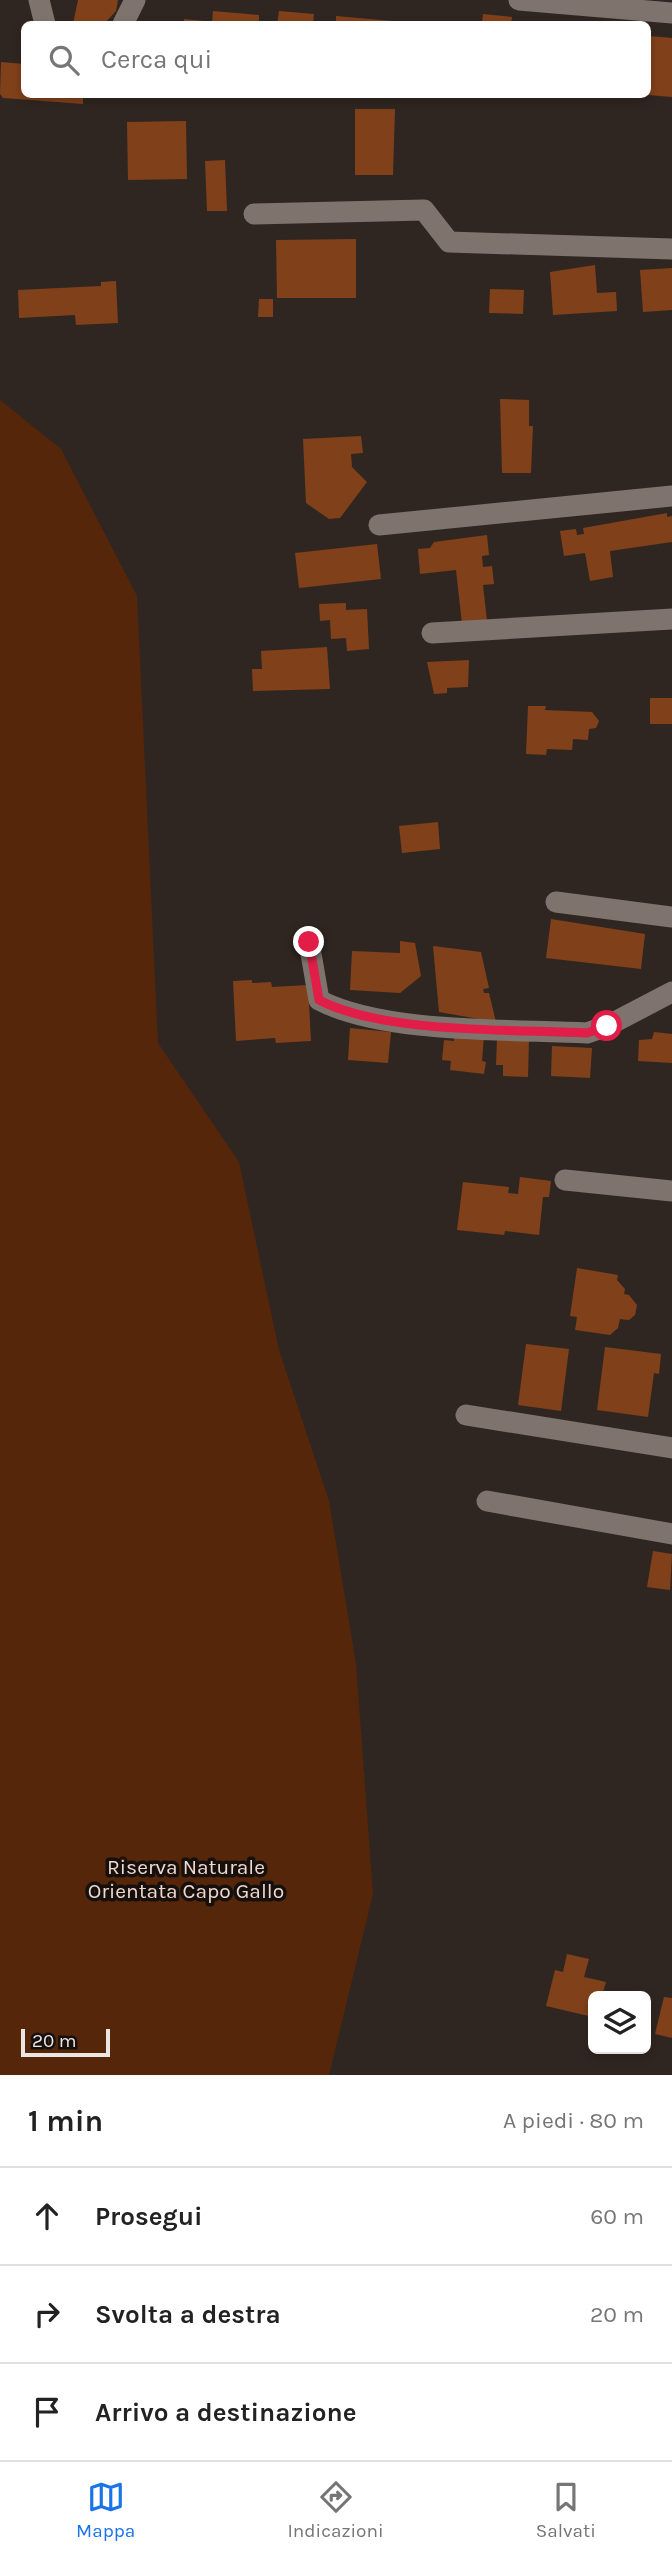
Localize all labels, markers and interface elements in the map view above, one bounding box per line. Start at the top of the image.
search box [21,21,651,98]
icon: search [45,41,83,79]
text: Cerca qui [101,44,212,75]
route end [293,926,324,957]
route start [591,1010,622,1041]
park label: Riserva Naturale Orientata Capo Gallo [88,1855,284,1903]
map controls [588,1991,651,2054]
button: layers [588,1991,651,2054]
scale bar [21,2026,110,2058]
text: 20 m [32,2030,77,2052]
text: 1 min [28,2103,103,2139]
text: A piedi · 80 m [503,2107,644,2134]
icon: ahead [28,2197,66,2235]
text: Prosegui [95,2201,202,2232]
text: 60 m [590,2203,644,2230]
icon: right [28,2295,66,2333]
text: Svolta a destra [95,2299,281,2330]
text: 20 m [590,2301,644,2328]
icon: arrive [28,2393,66,2431]
text: Arrivo a destinazione [95,2397,357,2428]
tab: Mappa [76,2478,135,2542]
tab: Indicazioni [287,2478,384,2542]
tab: Salvati [536,2478,596,2542]

